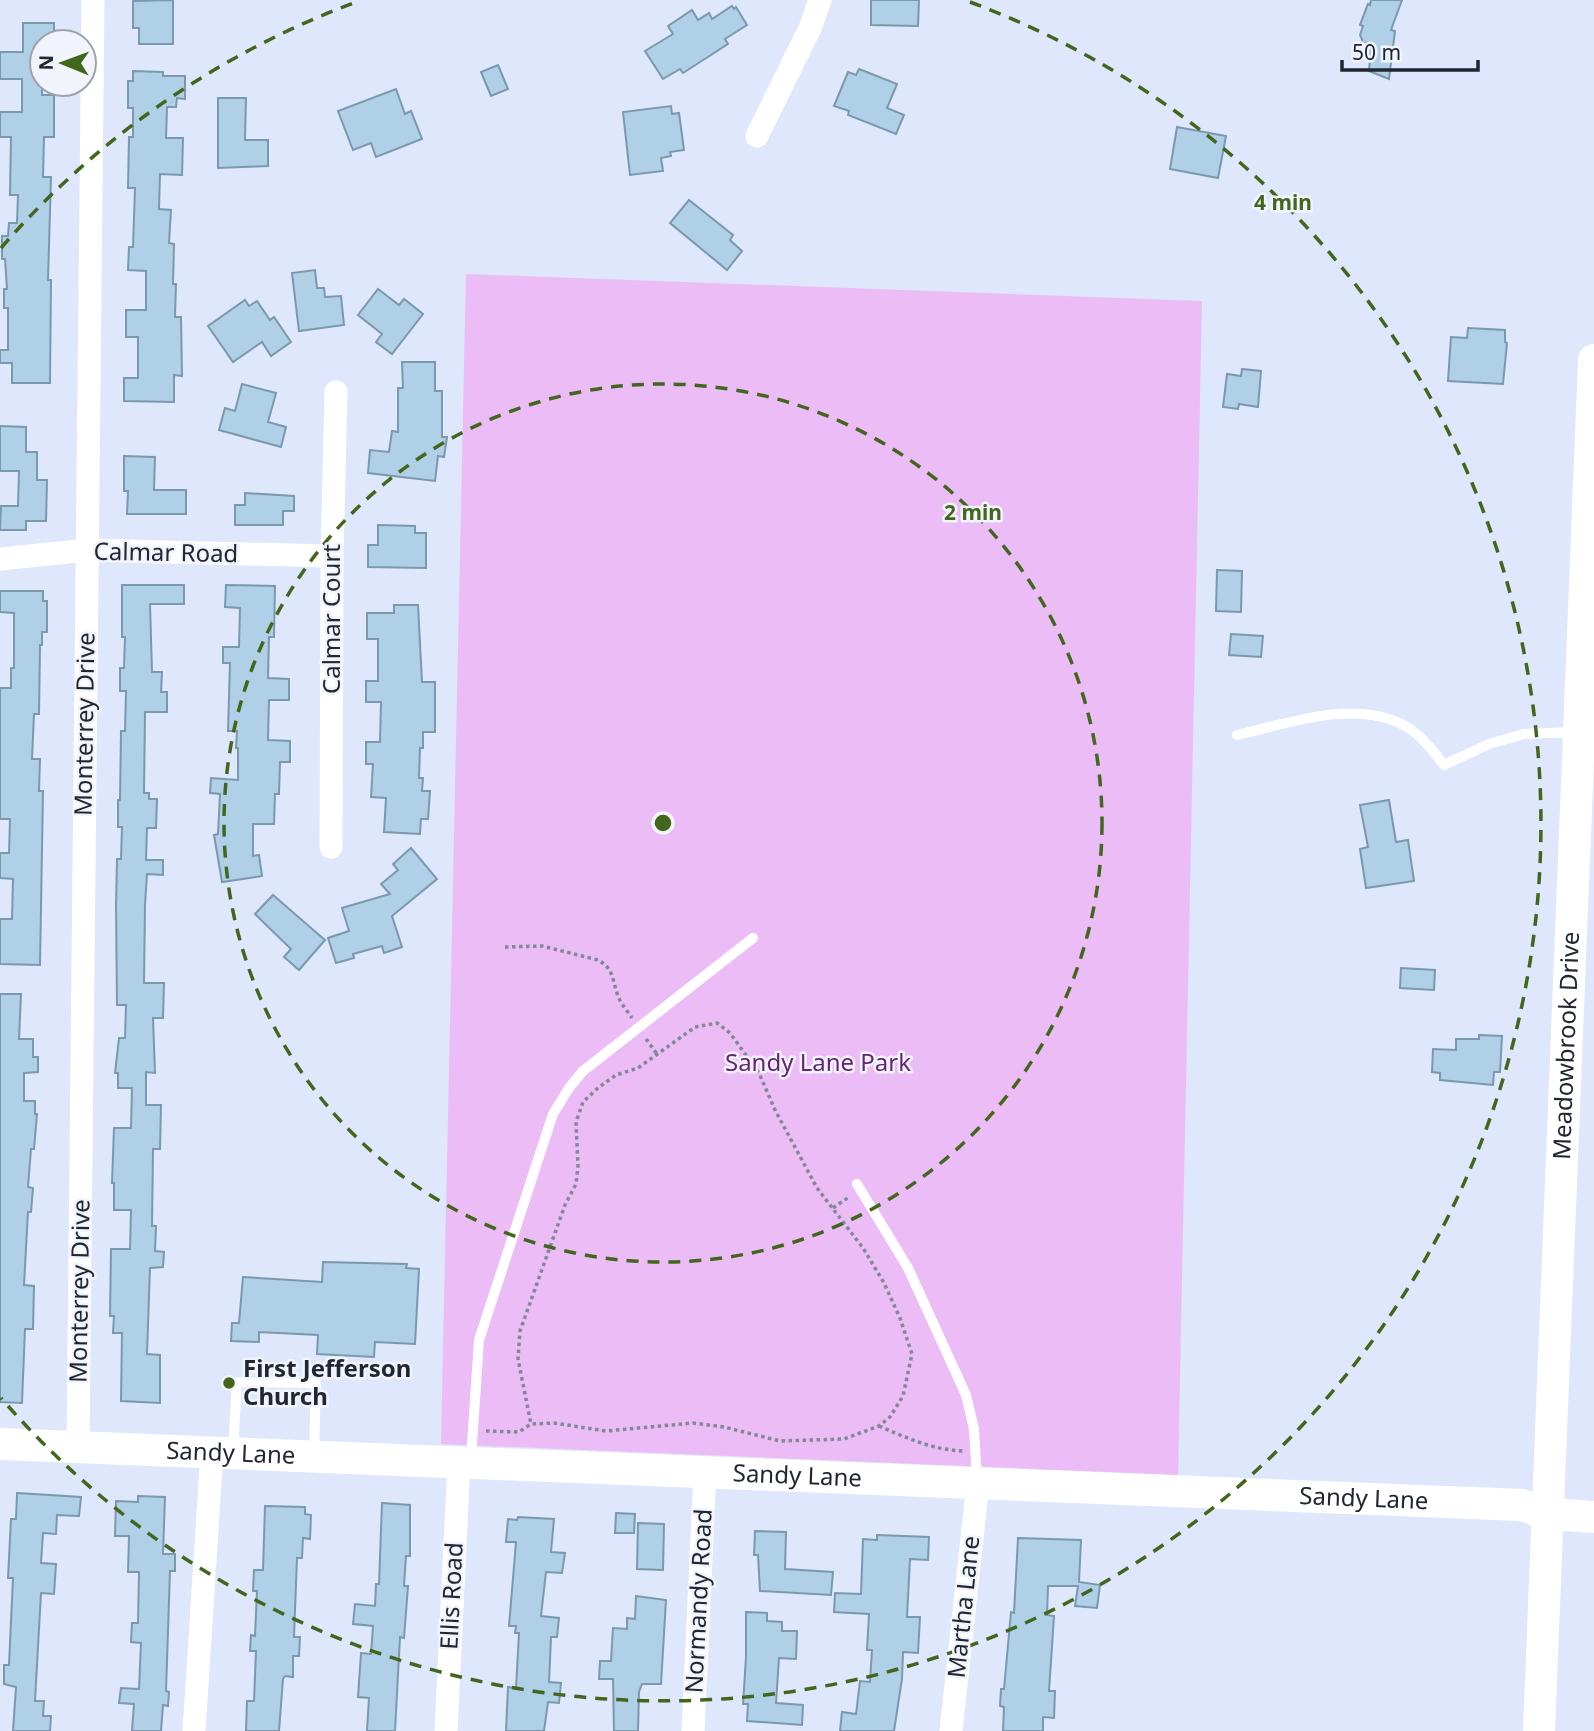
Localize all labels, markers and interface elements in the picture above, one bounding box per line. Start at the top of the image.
north arrow [28,28,98,98]
scale bar [1342,28,1478,72]
text: 50 m [1352,38,1401,66]
text: N [33,55,59,71]
text: 4 min [1254,188,1312,216]
text: 2 min [944,498,1002,526]
street label: Calmar Road [93,534,239,569]
street label: Calmar Court [314,544,347,694]
street label: Monterrey Drive [65,632,102,816]
centre of rings [651,811,675,835]
street label: Meadowbrook Drive [1544,931,1586,1160]
park label: Sandy Lane Park [725,1045,911,1078]
street label: Monterrey Drive [60,1199,97,1383]
place label: First Jefferson Church [243,1351,411,1412]
marker: First Jefferson Church [221,1375,237,1391]
street label: Sandy Lane [166,1433,296,1471]
street label: Sandy Lane [732,1455,863,1494]
street label: Sandy Lane [1299,1478,1429,1516]
street label: Normandy Road [676,1508,719,1694]
street label: Martha Lane [939,1534,986,1680]
street label: Ellis Road [431,1541,470,1650]

